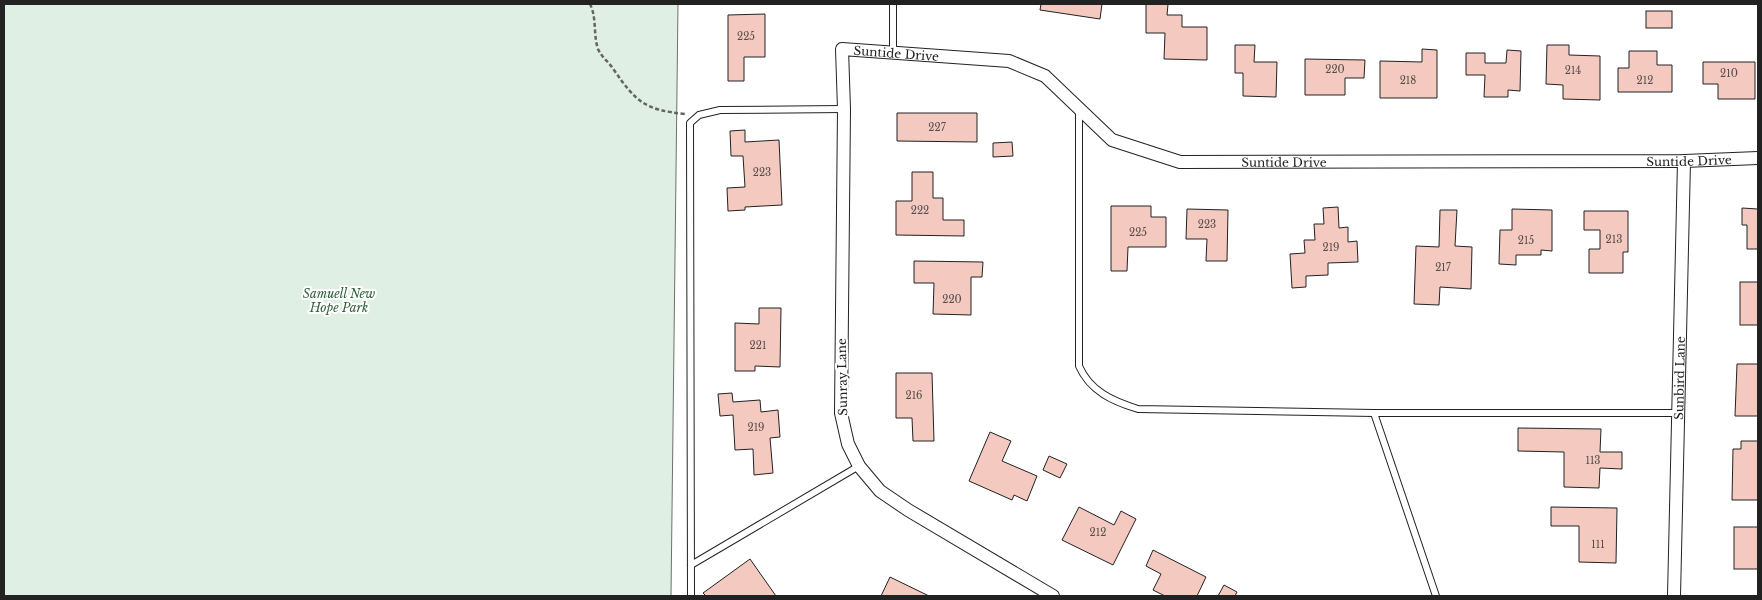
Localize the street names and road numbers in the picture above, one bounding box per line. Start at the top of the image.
street label: Suntide Drive [853,42,940,63]
street label: Suntide Drive [1646,152,1732,169]
street label: Suntide Drive [1241,154,1327,169]
street label: Sunbird Lane [1671,336,1687,420]
street label: Sunray Lane [834,338,850,416]

